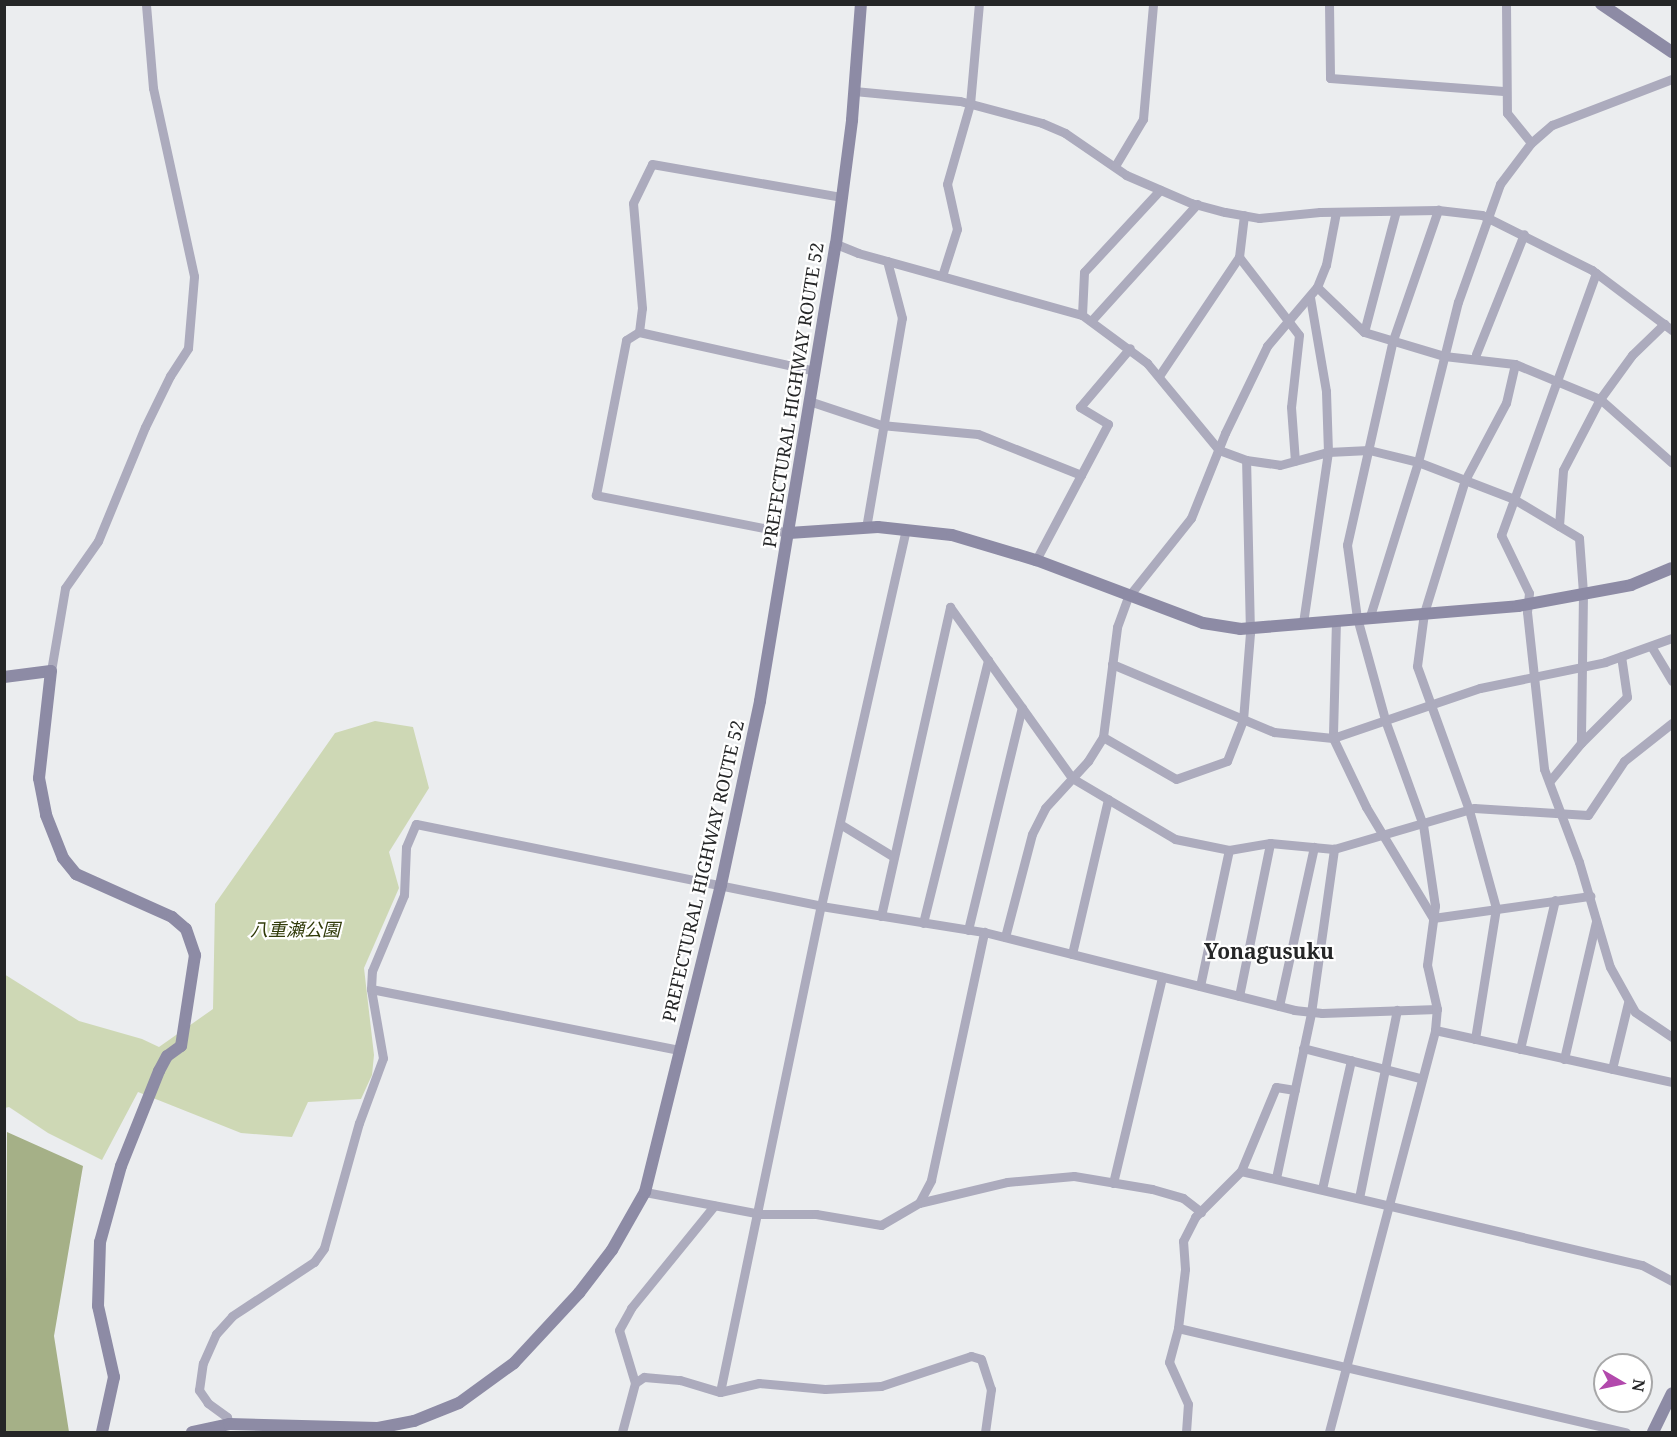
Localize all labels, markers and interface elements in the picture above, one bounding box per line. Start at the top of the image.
street label: PREFECTURAL HIGHWAY ROUTE 52 [758,241,828,549]
street label: PREFECTURAL HIGHWAY ROUTE 52 [658,718,748,1024]
park label: 八重瀬公園 [250,918,340,940]
district label: Yonagusuku [1204,938,1334,964]
north arrow [1593,1353,1653,1413]
text: N [1627,1378,1651,1393]

